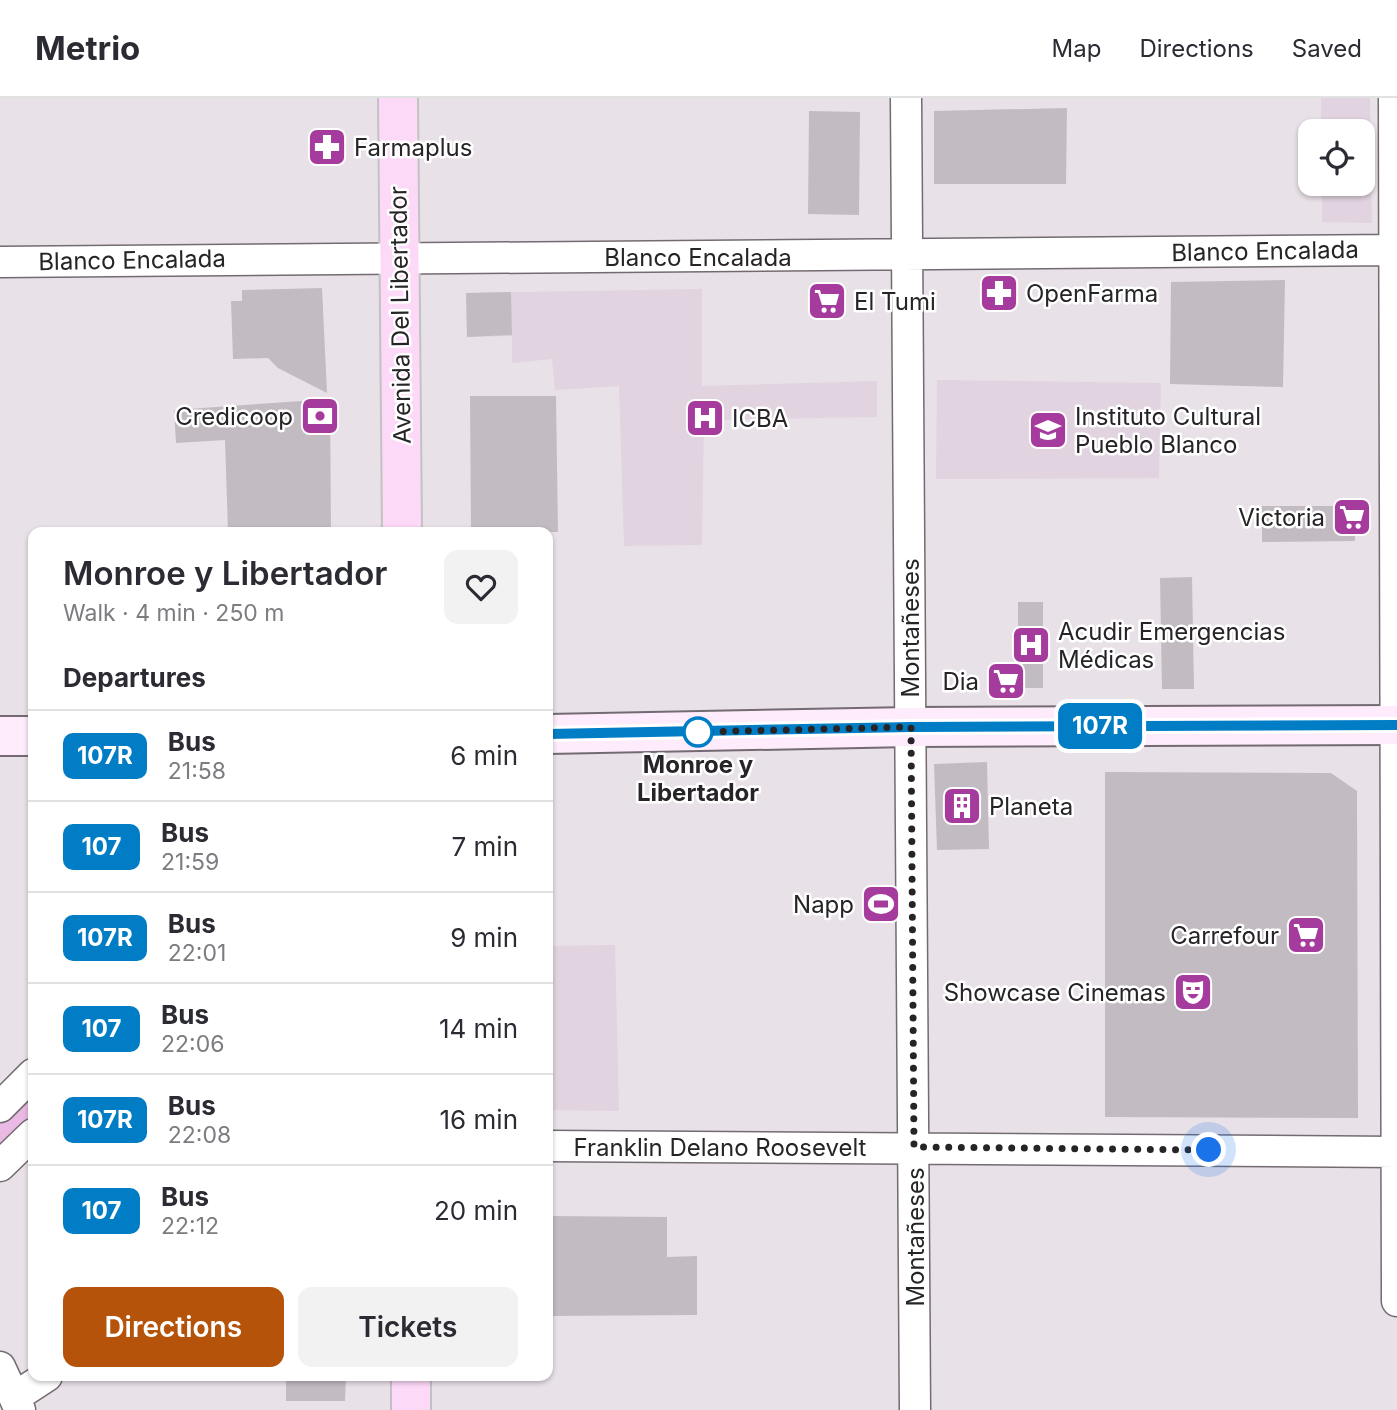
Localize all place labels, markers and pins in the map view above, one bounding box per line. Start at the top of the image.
pharmacy icon: Farmaplus [306,126,348,168]
place label: Farmaplus [354,133,472,162]
pharmacy icon: OpenFarma [978,272,1020,314]
place label: OpenFarma [1026,279,1158,308]
supermarket icon: El Tumi [806,280,848,322]
place label: El Tumi [854,287,936,316]
bank icon: Credicoop [299,395,341,437]
hospital icon: ICBA [684,397,726,439]
place label: Credicoop [175,402,293,431]
place label: Instituto Cultural Pueblo Blanco [1075,402,1261,459]
place label: ICBA [732,404,788,433]
school or university icon: Instituto Cultural Pueblo Blanco [1027,409,1069,451]
supermarket icon: Victoria [1331,496,1373,538]
place label: Victoria [1238,503,1325,532]
place label: Acudir Emergencias Médicas [1058,617,1285,674]
hospital icon: Acudir Emergencias Médicas [1010,624,1052,666]
supermarket icon: Dia [985,660,1027,702]
place label: Dia [942,667,979,696]
marker: Monroe y Libertador [683,717,713,747]
place label: Monroe y Libertador [637,750,759,807]
building icon: Planeta [941,785,983,827]
place label: Planeta [989,792,1073,821]
sports icon: Napp [860,883,902,925]
place label: Napp [793,890,854,919]
supermarket icon: Carrefour [1285,914,1327,956]
place label: Carrefour [1170,921,1279,950]
theatre icon: Showcase Cinemas [1172,971,1214,1013]
place label: Showcase Cinemas [944,978,1166,1007]

